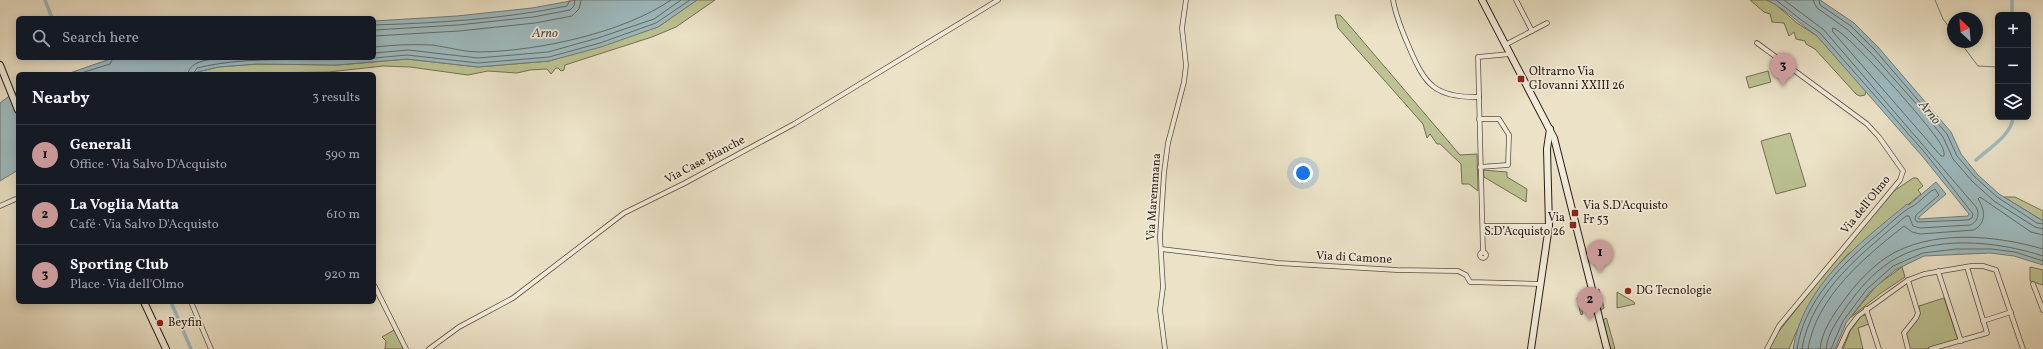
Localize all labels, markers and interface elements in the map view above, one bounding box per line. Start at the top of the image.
north arrow [1947,12,1983,48]
map controls [1995,12,2031,120]
button: + [1995,12,2031,48]
search box [16,16,376,60]
water label: Arno [531,25,558,43]
icon: search [30,27,52,49]
text: Search here [62,28,139,49]
button: − [1995,48,2031,84]
pin: 3 [1770,53,1796,86]
place label: Oltrarno Via GIovanni XXIII 26 [1529,64,1625,94]
marker: Oltrarno Via GIovanni XXIII 26 [1516,74,1526,84]
button: layers [1995,84,2031,120]
text: Nearby [32,87,90,110]
text: 3 results [312,89,360,107]
water label: Arno [1913,96,1944,129]
street label: Via Case Bianche [662,132,748,188]
text: Generali [70,135,131,156]
text: 1 [42,146,48,164]
text: 590 m [325,146,360,164]
street label: Via Maremmana [1143,153,1165,241]
text: Office · Via Salvo D'Acquisto [70,156,227,174]
your location [1293,163,1313,183]
street label: Via dell'Olmo [1837,172,1895,238]
text: La Voglia Matta [70,195,179,216]
place label: Via S.D'Acquisto Fr 53 [1583,198,1668,228]
text: 2 [42,206,48,224]
text: 610 m [326,206,360,224]
marker: Via S.D'Acquisto Fr 53 [1570,208,1580,218]
place label: Via S.D’Acquisto 26 [1484,210,1565,240]
text: Café · Via Salvo D'Acquisto [70,216,219,234]
marker: Via S.D’Acquisto 26 [1568,220,1578,230]
pin: 1 [1587,240,1613,273]
street label: Via di Camone [1316,248,1393,268]
text: Sporting Club [70,255,168,276]
text: 3 [42,266,48,284]
text: 920 m [324,266,360,284]
text: Place · Via dell'Olmo [70,276,184,294]
place label: DG Tecnologie [1636,283,1712,299]
marker: DG Tecnologie [1623,286,1633,296]
pin: 2 [1577,287,1603,320]
place label: Beyfin [168,315,202,331]
marker: Beyfin [155,318,165,328]

